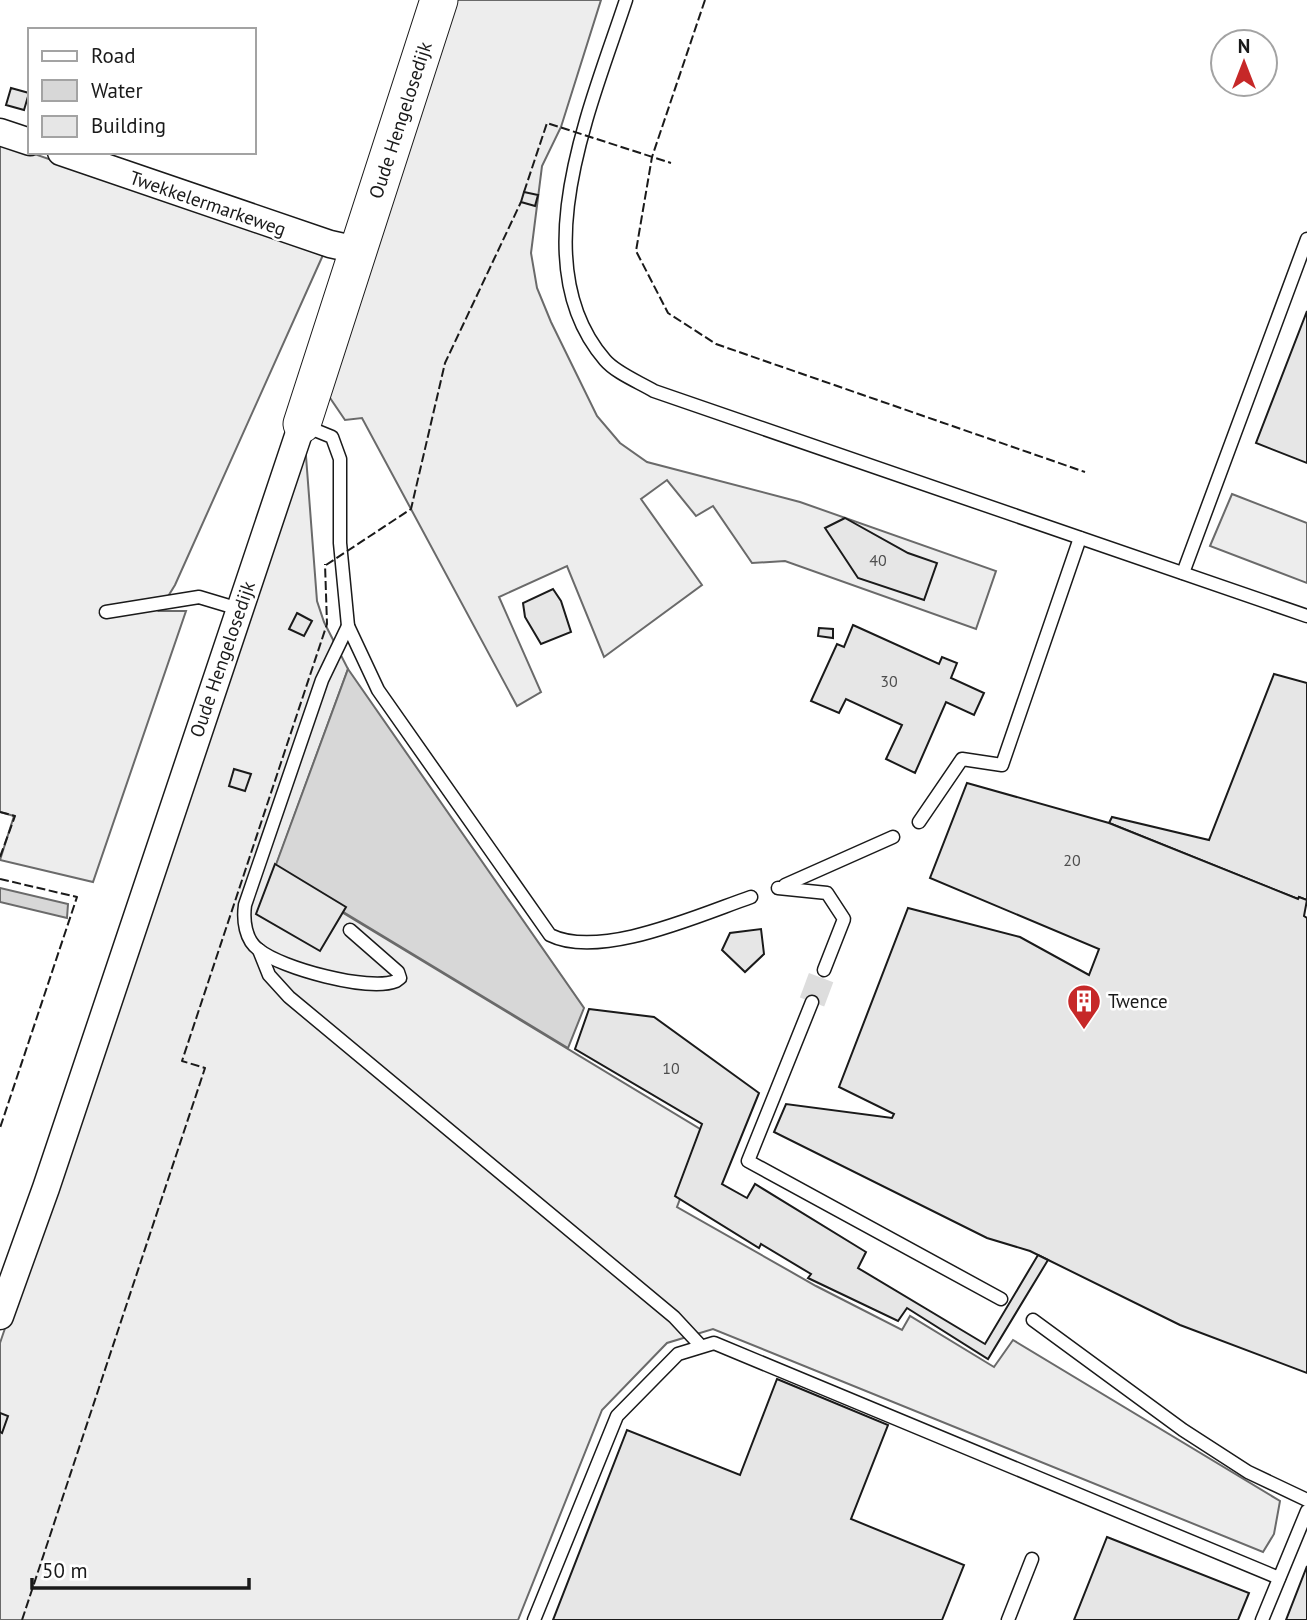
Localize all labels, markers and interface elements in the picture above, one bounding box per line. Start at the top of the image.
legend [28,28,256,154]
north arrow [1209,28,1279,98]
text: N [1238,34,1250,58]
street label: Oude Hengelosedijk [363,38,437,202]
text: Road [91,42,135,69]
text: Water [91,77,143,104]
text: Building [91,112,166,139]
street label: Twekkelermarkeweg [127,165,289,241]
house number: 40 [869,550,887,570]
street label: Oude Hengelosedijk [184,578,260,740]
house number: 30 [880,671,898,691]
house number: 20 [1063,850,1081,870]
building icon: Twence [1065,982,1103,1031]
place label: Twence [1108,989,1168,1013]
house number: 10 [662,1058,680,1078]
scale bar [32,1546,248,1590]
text: 50 m [42,1557,88,1584]

